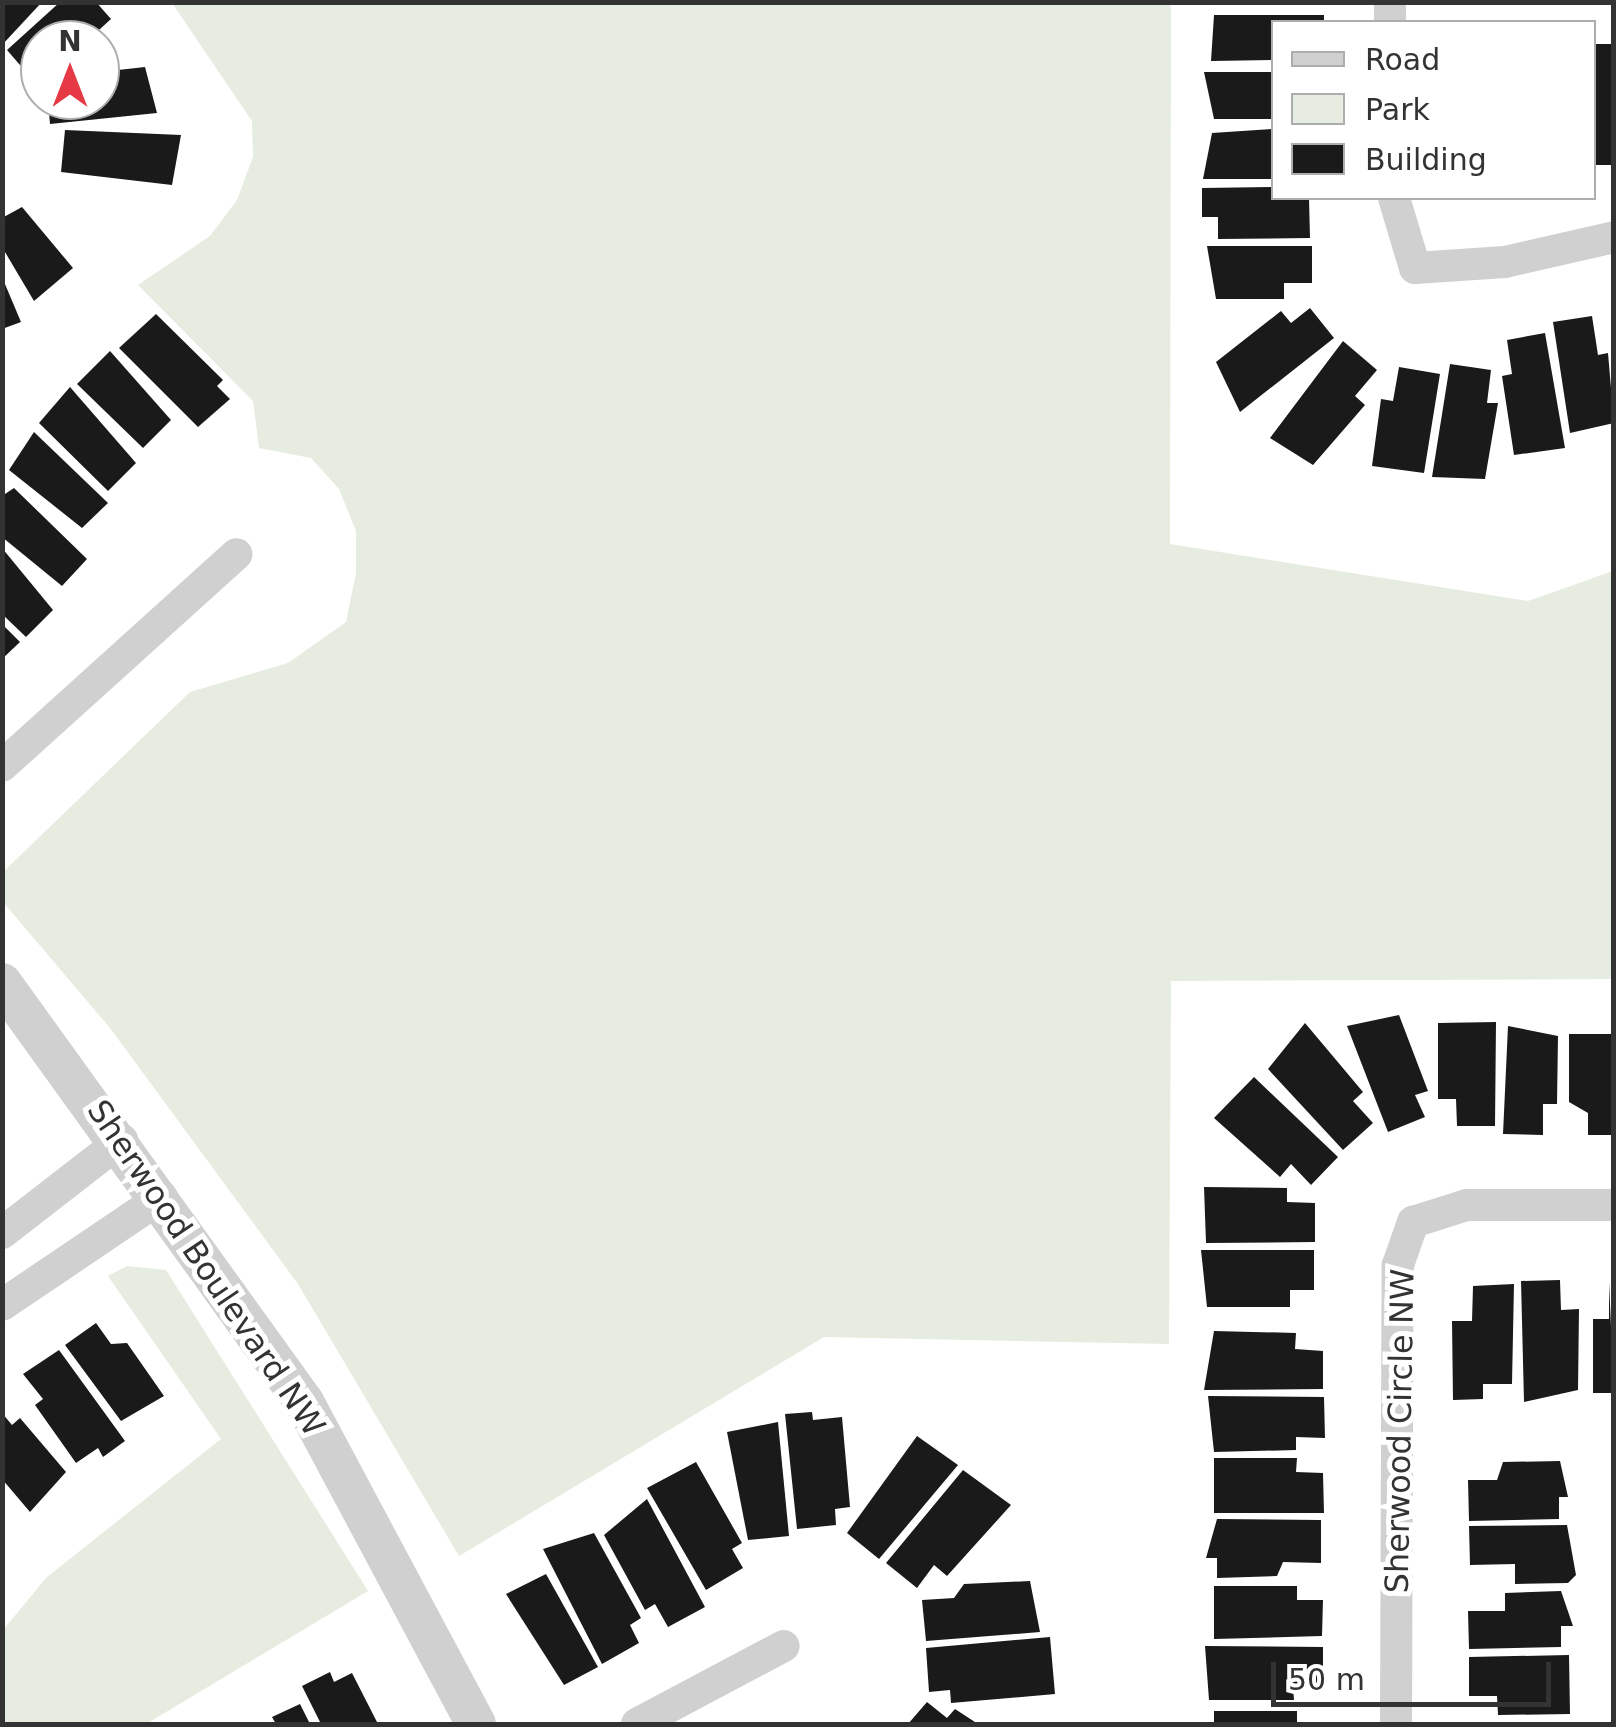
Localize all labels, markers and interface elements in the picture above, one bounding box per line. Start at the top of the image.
north arrow [20,20,120,120]
legend [1271,20,1596,200]
text: N [58,25,82,58]
text: Road [1365,42,1440,77]
text: Park [1365,92,1430,127]
text: Building [1365,142,1487,177]
street label: Sherwood Boulevard NW [79,1093,333,1443]
street label: Sherwood Circle NW [1378,1268,1422,1594]
scale bar [1276,1642,1556,1704]
text: 50 m [1288,1662,1365,1697]

